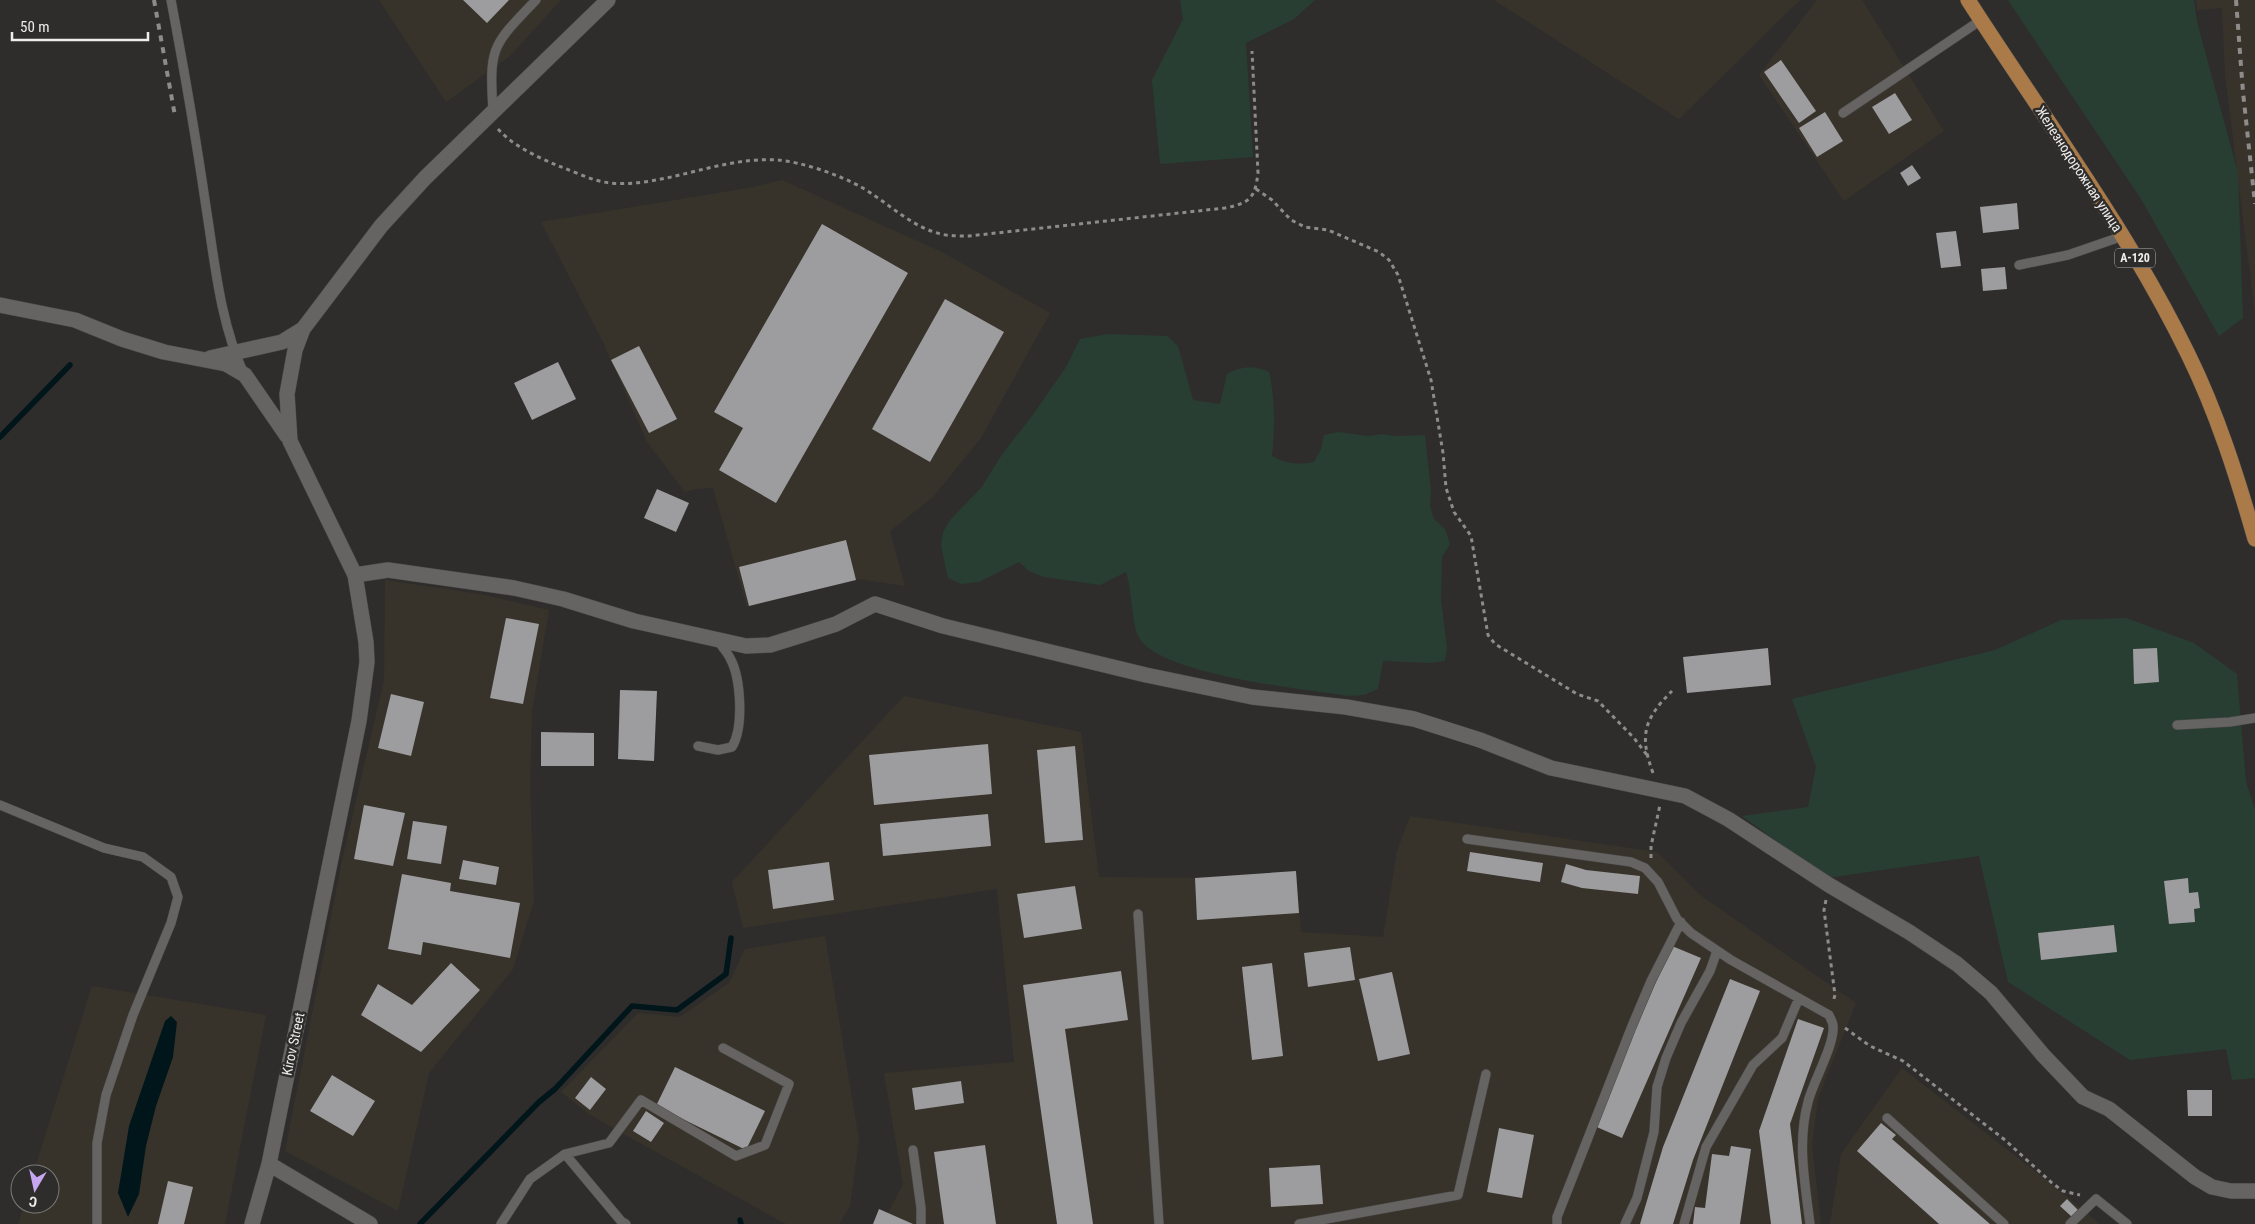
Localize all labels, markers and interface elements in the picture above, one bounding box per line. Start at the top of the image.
scale bar [12,10,149,42]
text: 50 m [20,18,50,36]
street label: Железнодорожная улица [2032,103,2126,235]
road number: А-120 [2115,248,2155,268]
street label: Kirov Street [279,1011,307,1077]
north arrow [10,1164,60,1214]
text: С [28,1193,38,1210]

